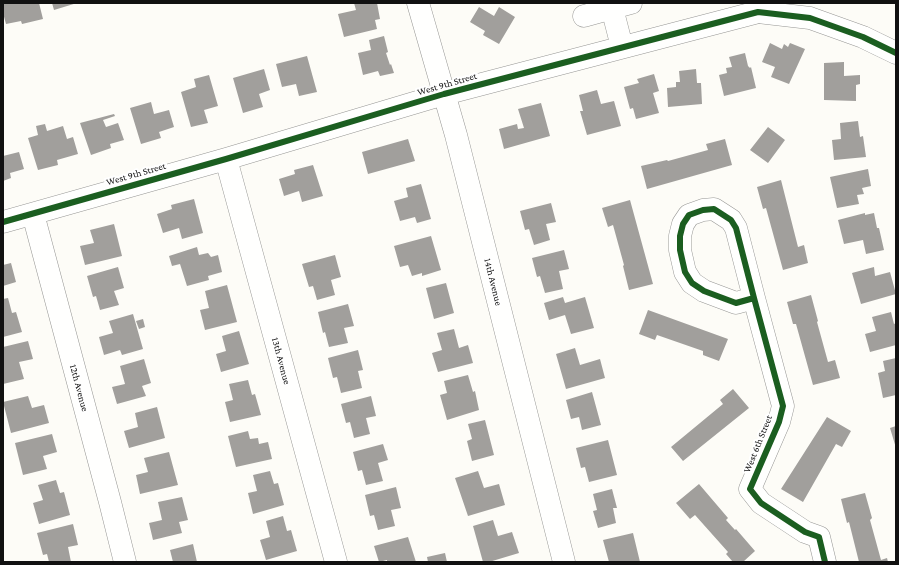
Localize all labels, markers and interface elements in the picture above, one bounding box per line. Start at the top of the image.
street label: West 9th Street [416,70,478,98]
street label: West 9th Street [105,160,167,188]
street label: 14th Avenue [481,257,505,307]
street label: 13th Avenue [269,336,293,386]
street label: 12th Avenue [67,363,91,413]
street label: West 6th Street [741,413,775,475]

